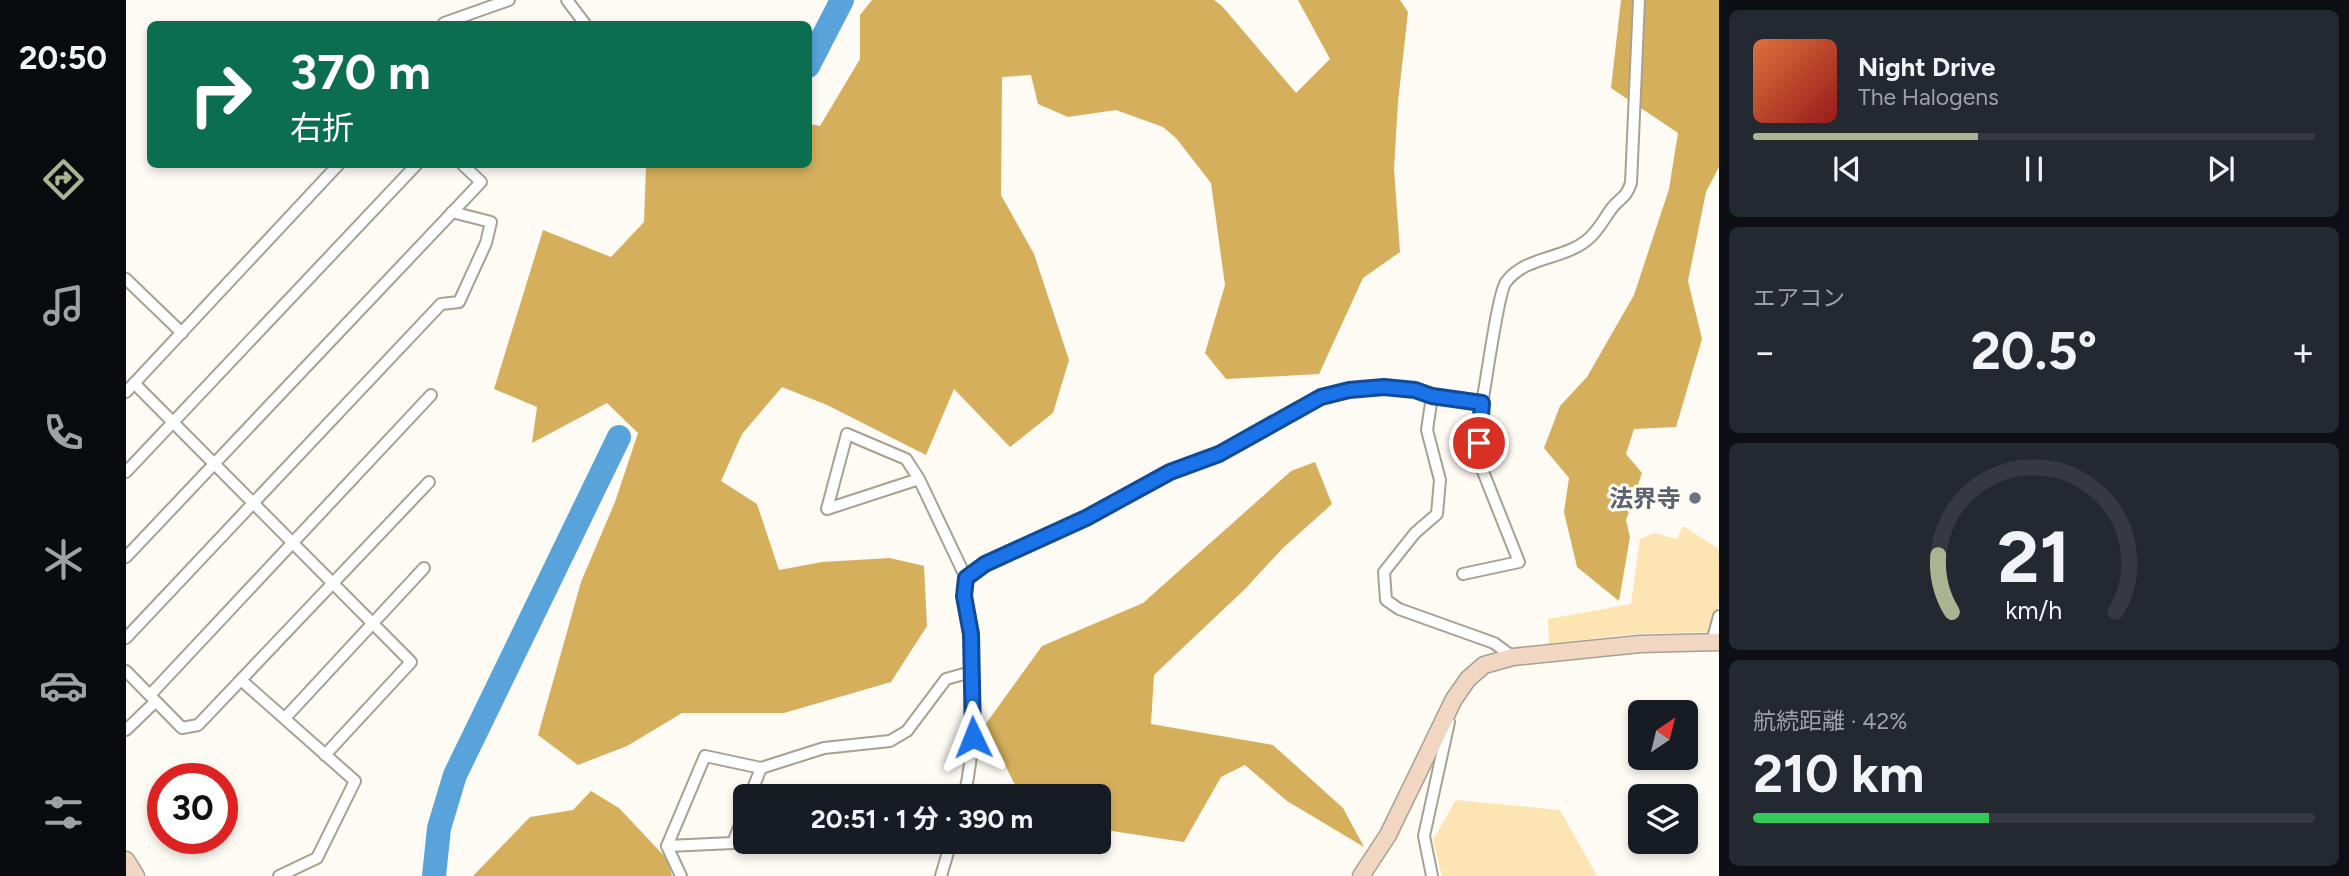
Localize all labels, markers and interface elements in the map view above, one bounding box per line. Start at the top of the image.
text: 20:50 [19,39,107,77]
text: 370 m [290,42,431,101]
icon: right [175,49,266,140]
text: Night Drive [1858,51,1995,83]
text: The Halogens [1858,83,1999,111]
text: 右折 [290,109,354,147]
icon: previous [1828,150,1866,188]
icon: pause [2015,150,2053,188]
icon: next [2202,150,2240,188]
icon: directions [39,155,88,204]
icon: music [39,281,88,330]
text: エアコン [1753,284,1845,312]
text: 20.5° [1971,320,2097,382]
text: − [1753,329,1777,375]
text: + [2291,329,2315,375]
icon: phone [39,408,88,457]
pin [1449,413,1509,473]
icon: arrive [1460,424,1498,462]
place label: 法界寺 [1609,484,1681,513]
marker: 法界寺 [1687,490,1703,506]
text: 21 [1998,514,2070,601]
icon: climate [39,535,88,584]
text: km/h [2005,595,2063,625]
icon: car [39,661,88,710]
position arrow [936,700,1010,774]
north arrow [1628,700,1698,770]
map controls [1628,700,1698,854]
text: 航続距離 · 42% [1753,707,1907,735]
text: 210 km [1753,743,1924,805]
speed limit sign: 30 [147,763,238,854]
button: layers [1628,784,1698,854]
icon: filters [39,788,88,837]
text: 20:51 · 1 分 · 390 m [811,803,1033,835]

